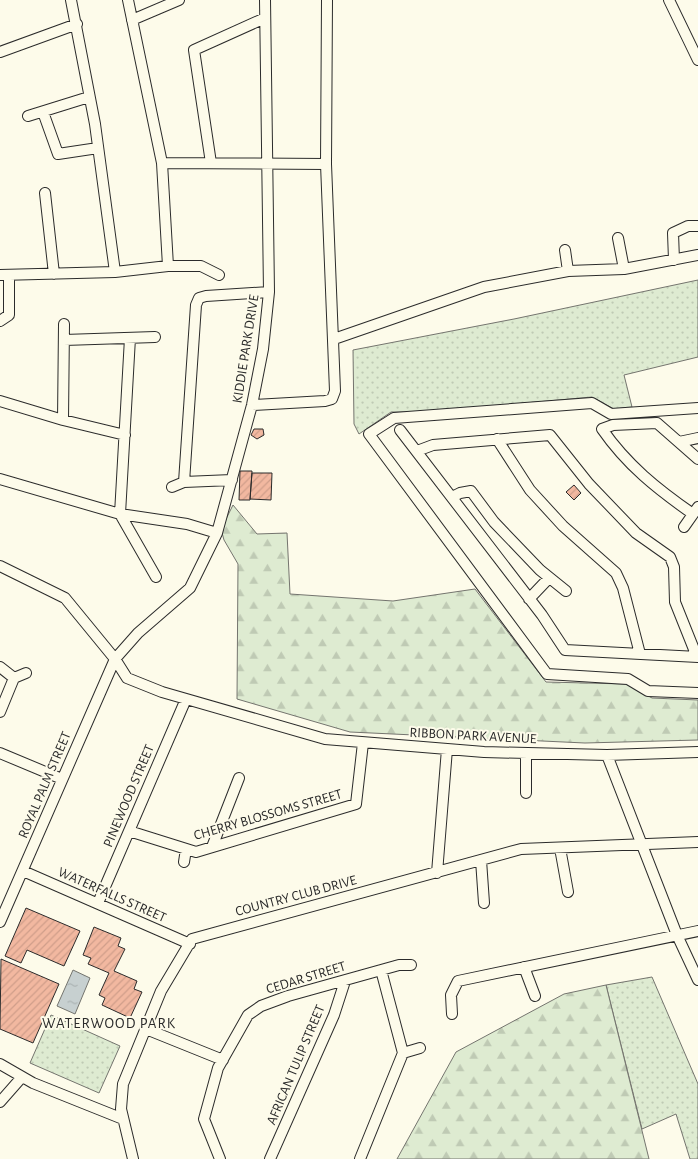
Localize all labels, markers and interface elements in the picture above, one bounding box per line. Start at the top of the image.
street label: KIDDIE PARK DRIVE [231,293,262,404]
street label: RIBBON PARK AVENUE [409,726,537,746]
street label: ROYAL PALM STREET [16,730,74,840]
street label: PINEWOOD STREET [101,742,157,849]
street label: CHERRY BLOSSOMS STREET [192,787,344,843]
street label: WATERFALLS STREET [56,865,168,925]
street label: COUNTRY CLUB DRIVE [234,873,358,919]
street label: CEDAR STREET [265,959,348,997]
street label: AFRICAN TULIP STREET [264,1003,328,1127]
district label: WATERWOOD PARK [42,1016,176,1031]

